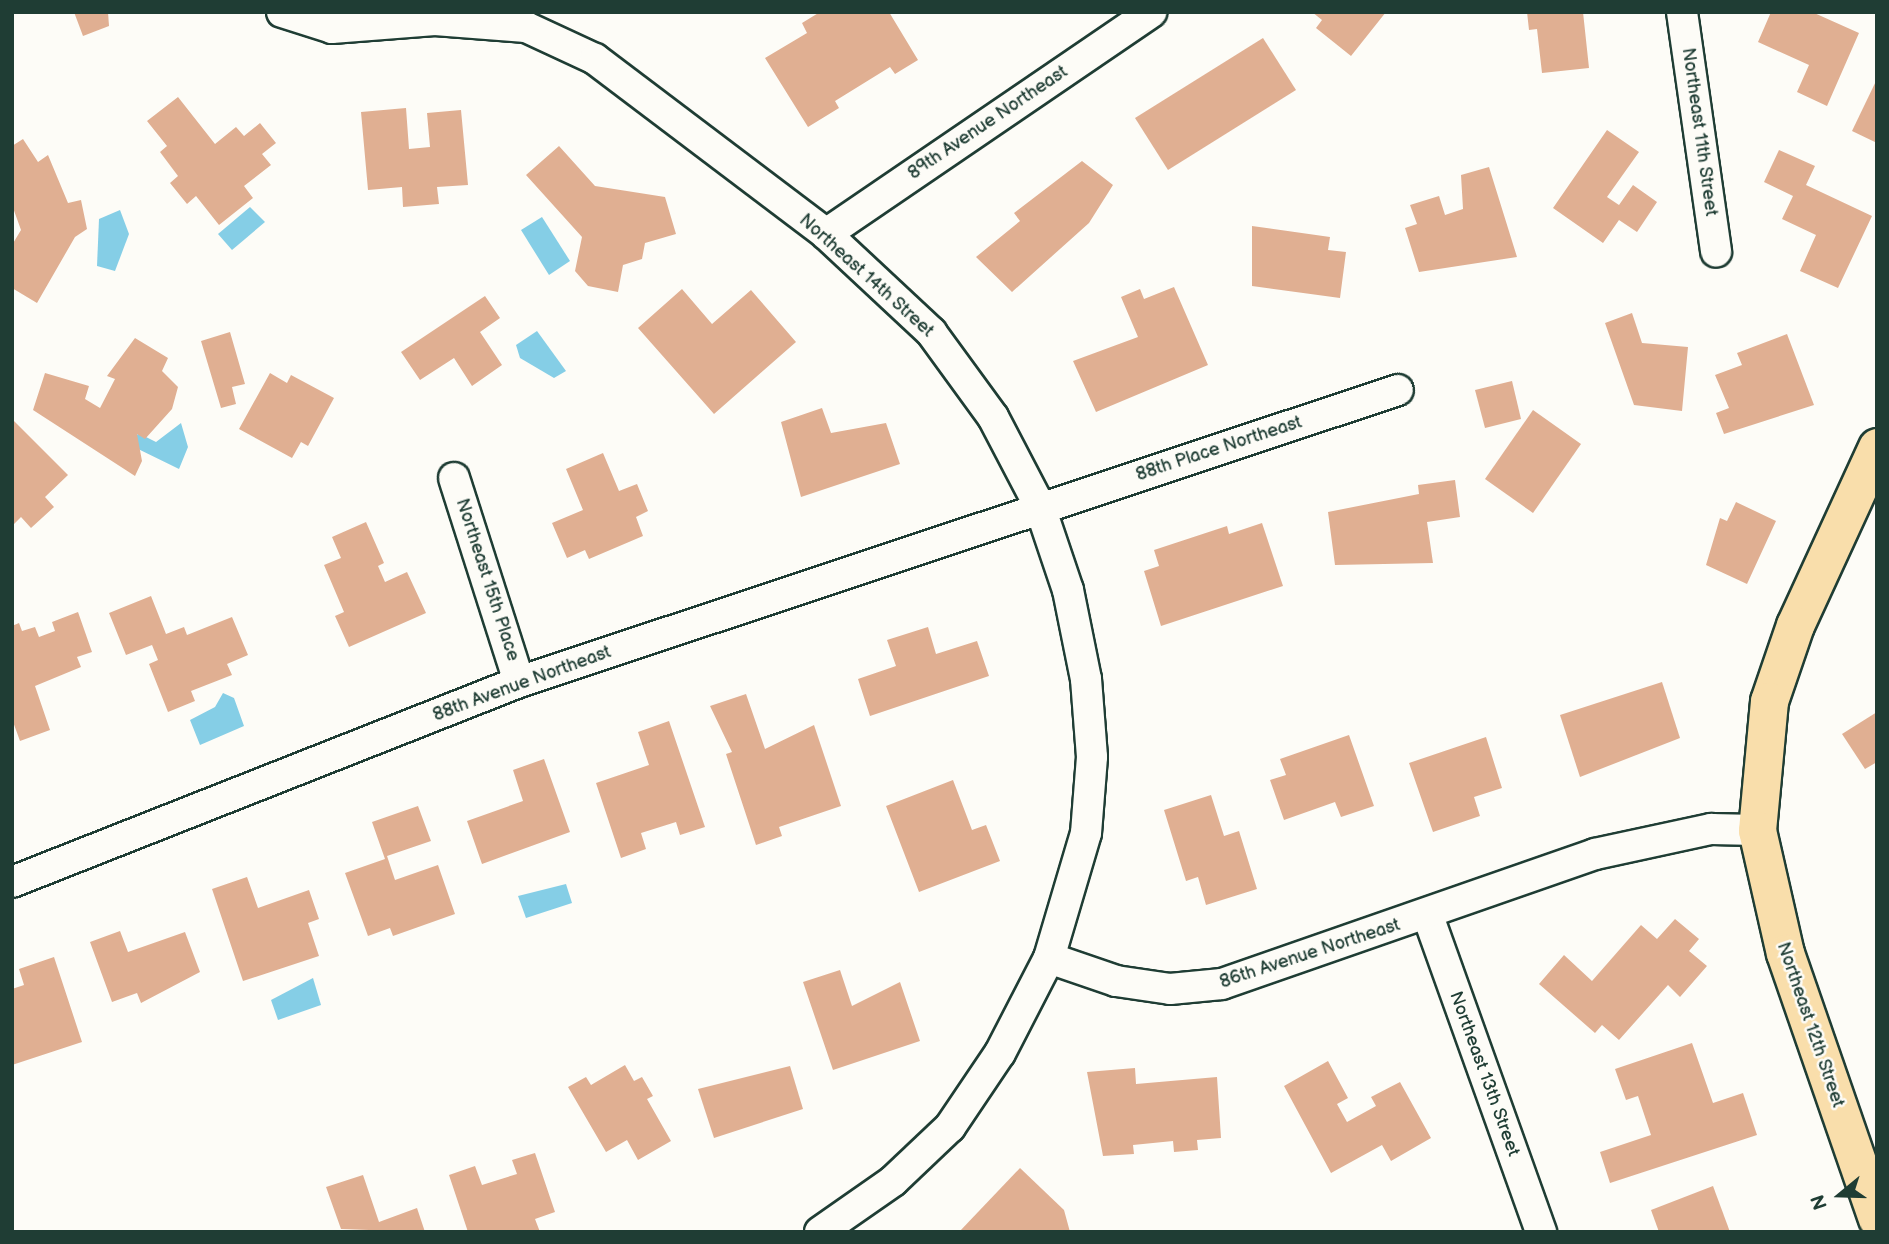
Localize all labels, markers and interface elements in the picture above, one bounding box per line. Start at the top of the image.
street label: Northeast 11th Street [1676,46,1722,218]
street label: 89th Avenue Northeast [904,62,1072,184]
street label: Northeast 14th Street [794,210,938,342]
street label: 88th Place Northeast [1133,412,1305,486]
street label: Northeast 15th Place [451,496,523,664]
street label: 88th Avenue Northeast [430,642,614,726]
street label: 86th Avenue Northeast [1217,915,1403,993]
street label: Northeast 12th Street [1772,939,1848,1111]
street label: Northeast 13th Street [1444,989,1524,1159]
north arrow [1805,1160,1875,1230]
text: N [1806,1192,1833,1212]

